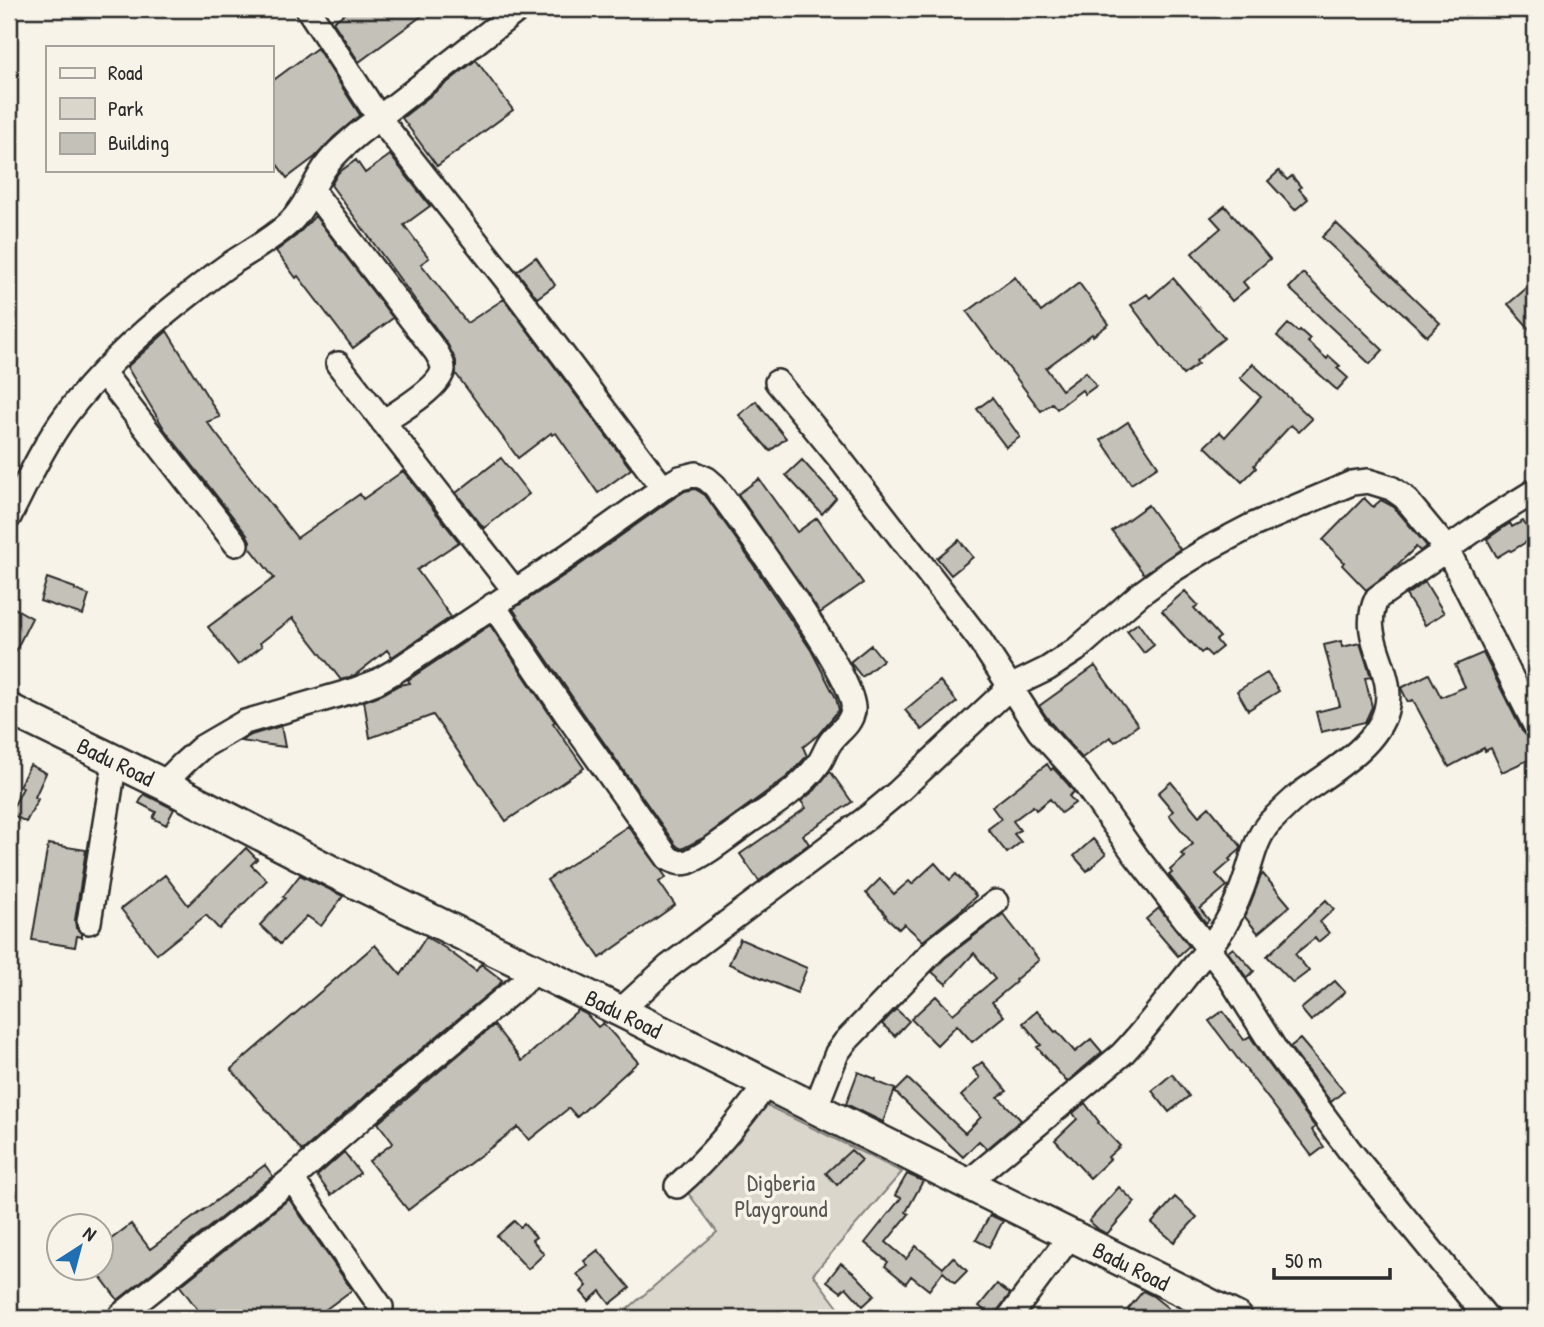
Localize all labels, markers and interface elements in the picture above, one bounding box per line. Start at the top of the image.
legend [46,46,273,172]
text: Road [108,58,142,87]
text: Park [108,94,143,123]
text: Building [108,128,169,157]
street label: Badu Road [72,729,160,793]
street label: Badu Road [580,981,668,1045]
park label: Digberia Playground [735,1167,827,1224]
north arrow [46,1212,116,1282]
text: N [78,1220,102,1247]
street label: Badu Road [1088,1233,1175,1298]
scale bar [1274,1236,1390,1280]
text: 50 m [1285,1246,1322,1275]

